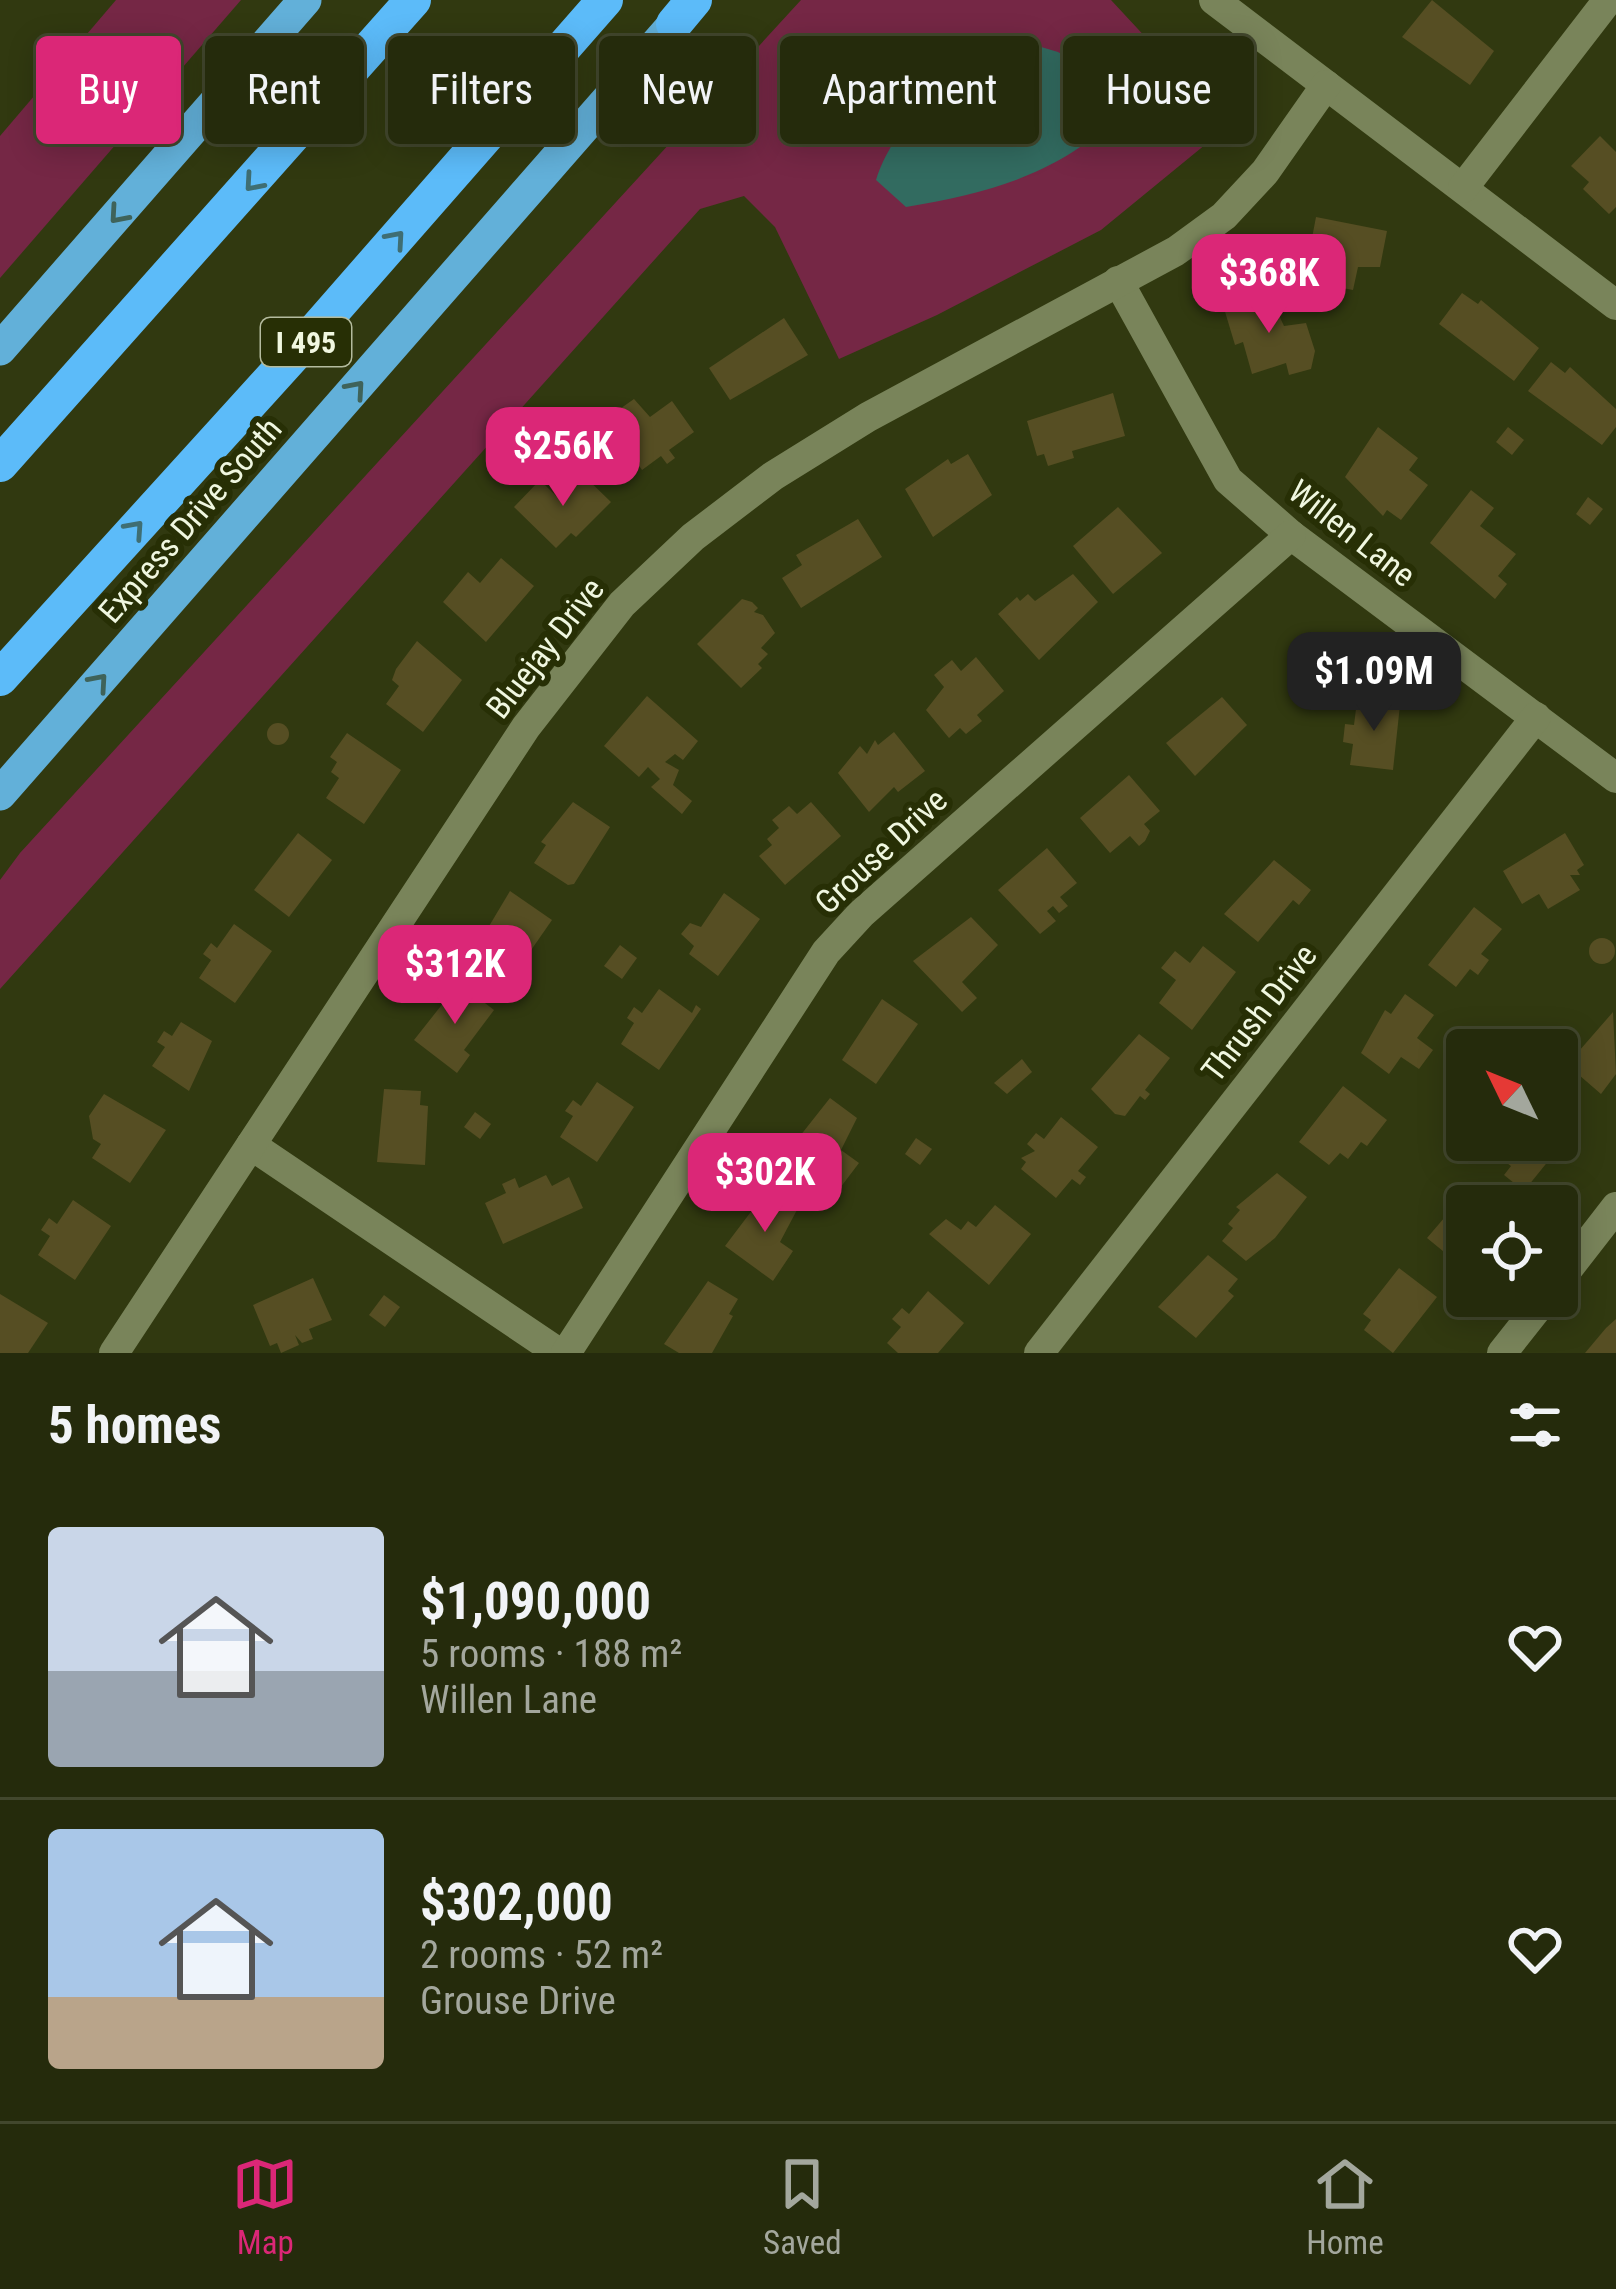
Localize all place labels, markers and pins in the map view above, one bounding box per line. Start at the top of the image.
pin: $368K [1185,234,1353,336]
pin: $256K [479,407,647,509]
pin: $1.09M [1276,632,1472,734]
pin: $312K [371,925,539,1027]
pin: $302K [681,1133,849,1235]

